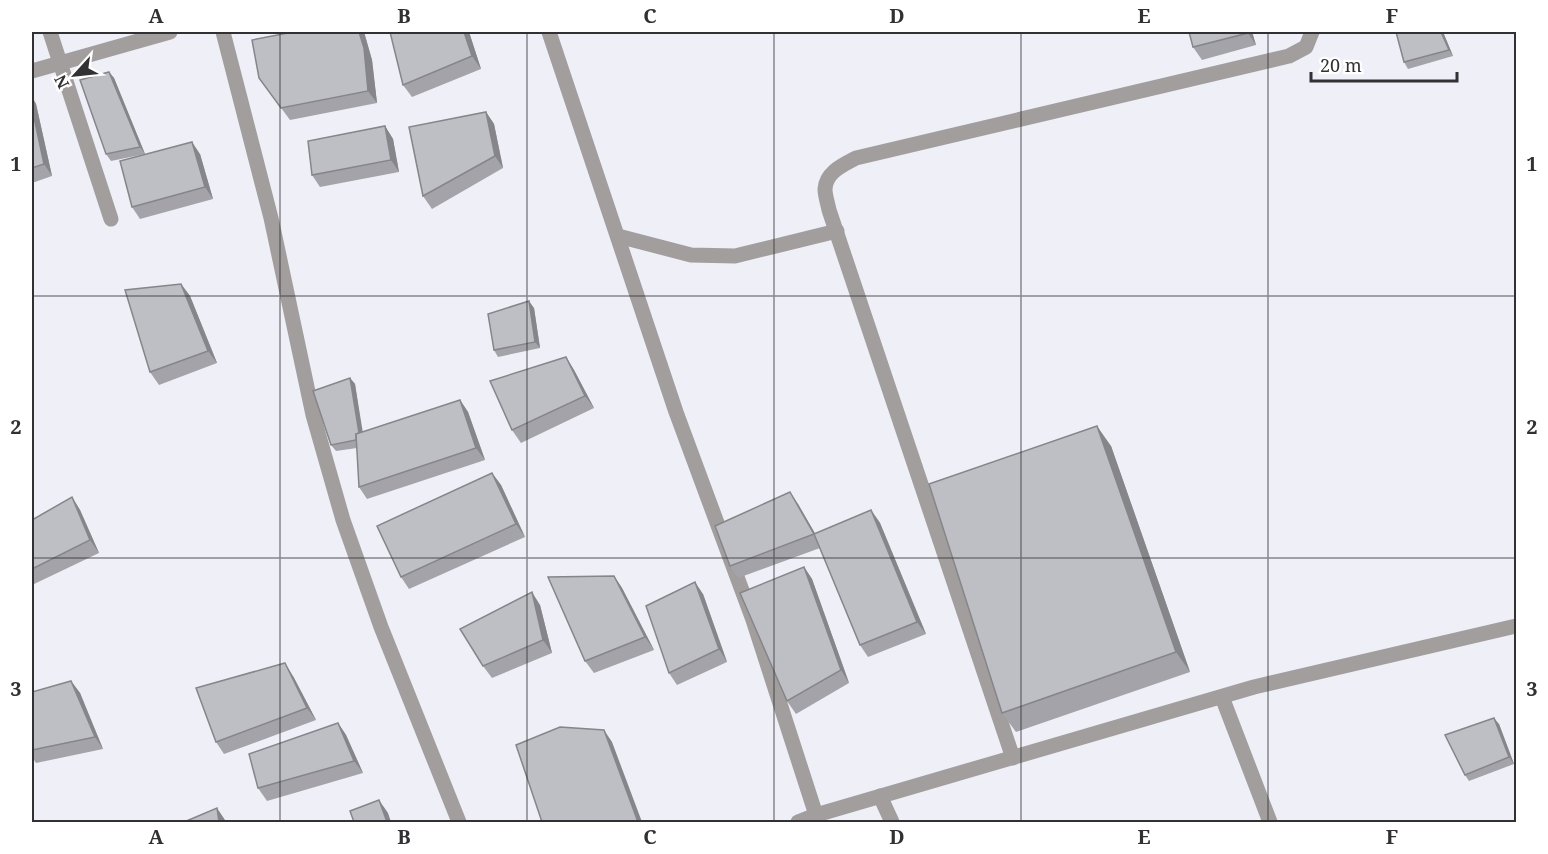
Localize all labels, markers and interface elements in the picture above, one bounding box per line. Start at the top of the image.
text: A [148,2,164,29]
text: B [397,2,411,29]
text: C [643,2,657,29]
text: D [889,2,905,29]
text: E [1137,2,1151,29]
text: F [1386,2,1398,29]
north arrow [45,45,105,105]
scale bar [1311,45,1456,83]
text: 20 m [1320,53,1362,77]
text: N [49,71,74,92]
text: 1 [10,150,22,177]
text: 1 [1526,150,1538,177]
text: 2 [10,413,22,440]
text: 2 [1526,413,1538,440]
text: 3 [10,675,22,702]
text: 3 [1526,675,1538,702]
text: A [148,823,164,850]
text: B [397,823,411,850]
text: C [643,823,657,850]
text: D [889,823,905,850]
text: E [1137,823,1151,850]
text: F [1386,823,1398,850]

